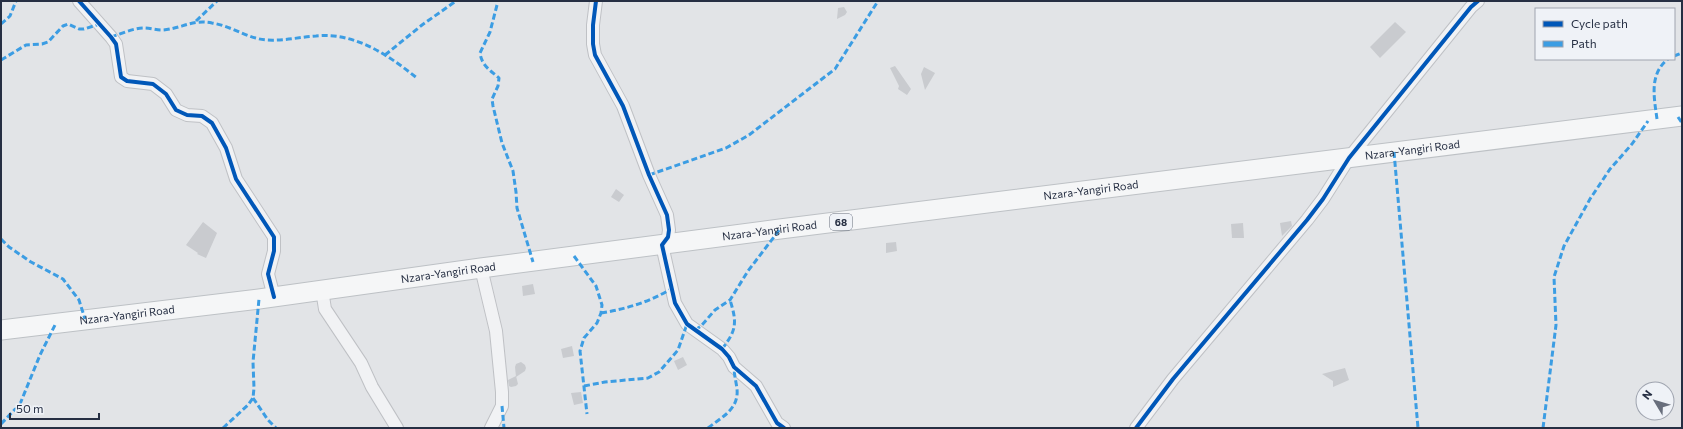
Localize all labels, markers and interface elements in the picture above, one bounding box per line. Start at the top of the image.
legend [1535,8,1675,60]
text: Cycle path [1571,16,1628,30]
text: Path [1571,36,1597,50]
street label: Nzara-Yangiri Road [1364,137,1461,162]
street label: Nzara-Yangiri Road [1043,177,1139,202]
road number: 68 [830,214,852,230]
street label: Nzara-Yangiri Road [721,217,818,242]
street label: Nzara-Yangiri Road [400,259,496,285]
street label: Nzara-Yangiri Road [79,302,175,327]
north arrow [1635,381,1675,421]
text: N [1639,387,1654,402]
scale bar [10,395,99,421]
text: 50 m [16,401,44,415]

